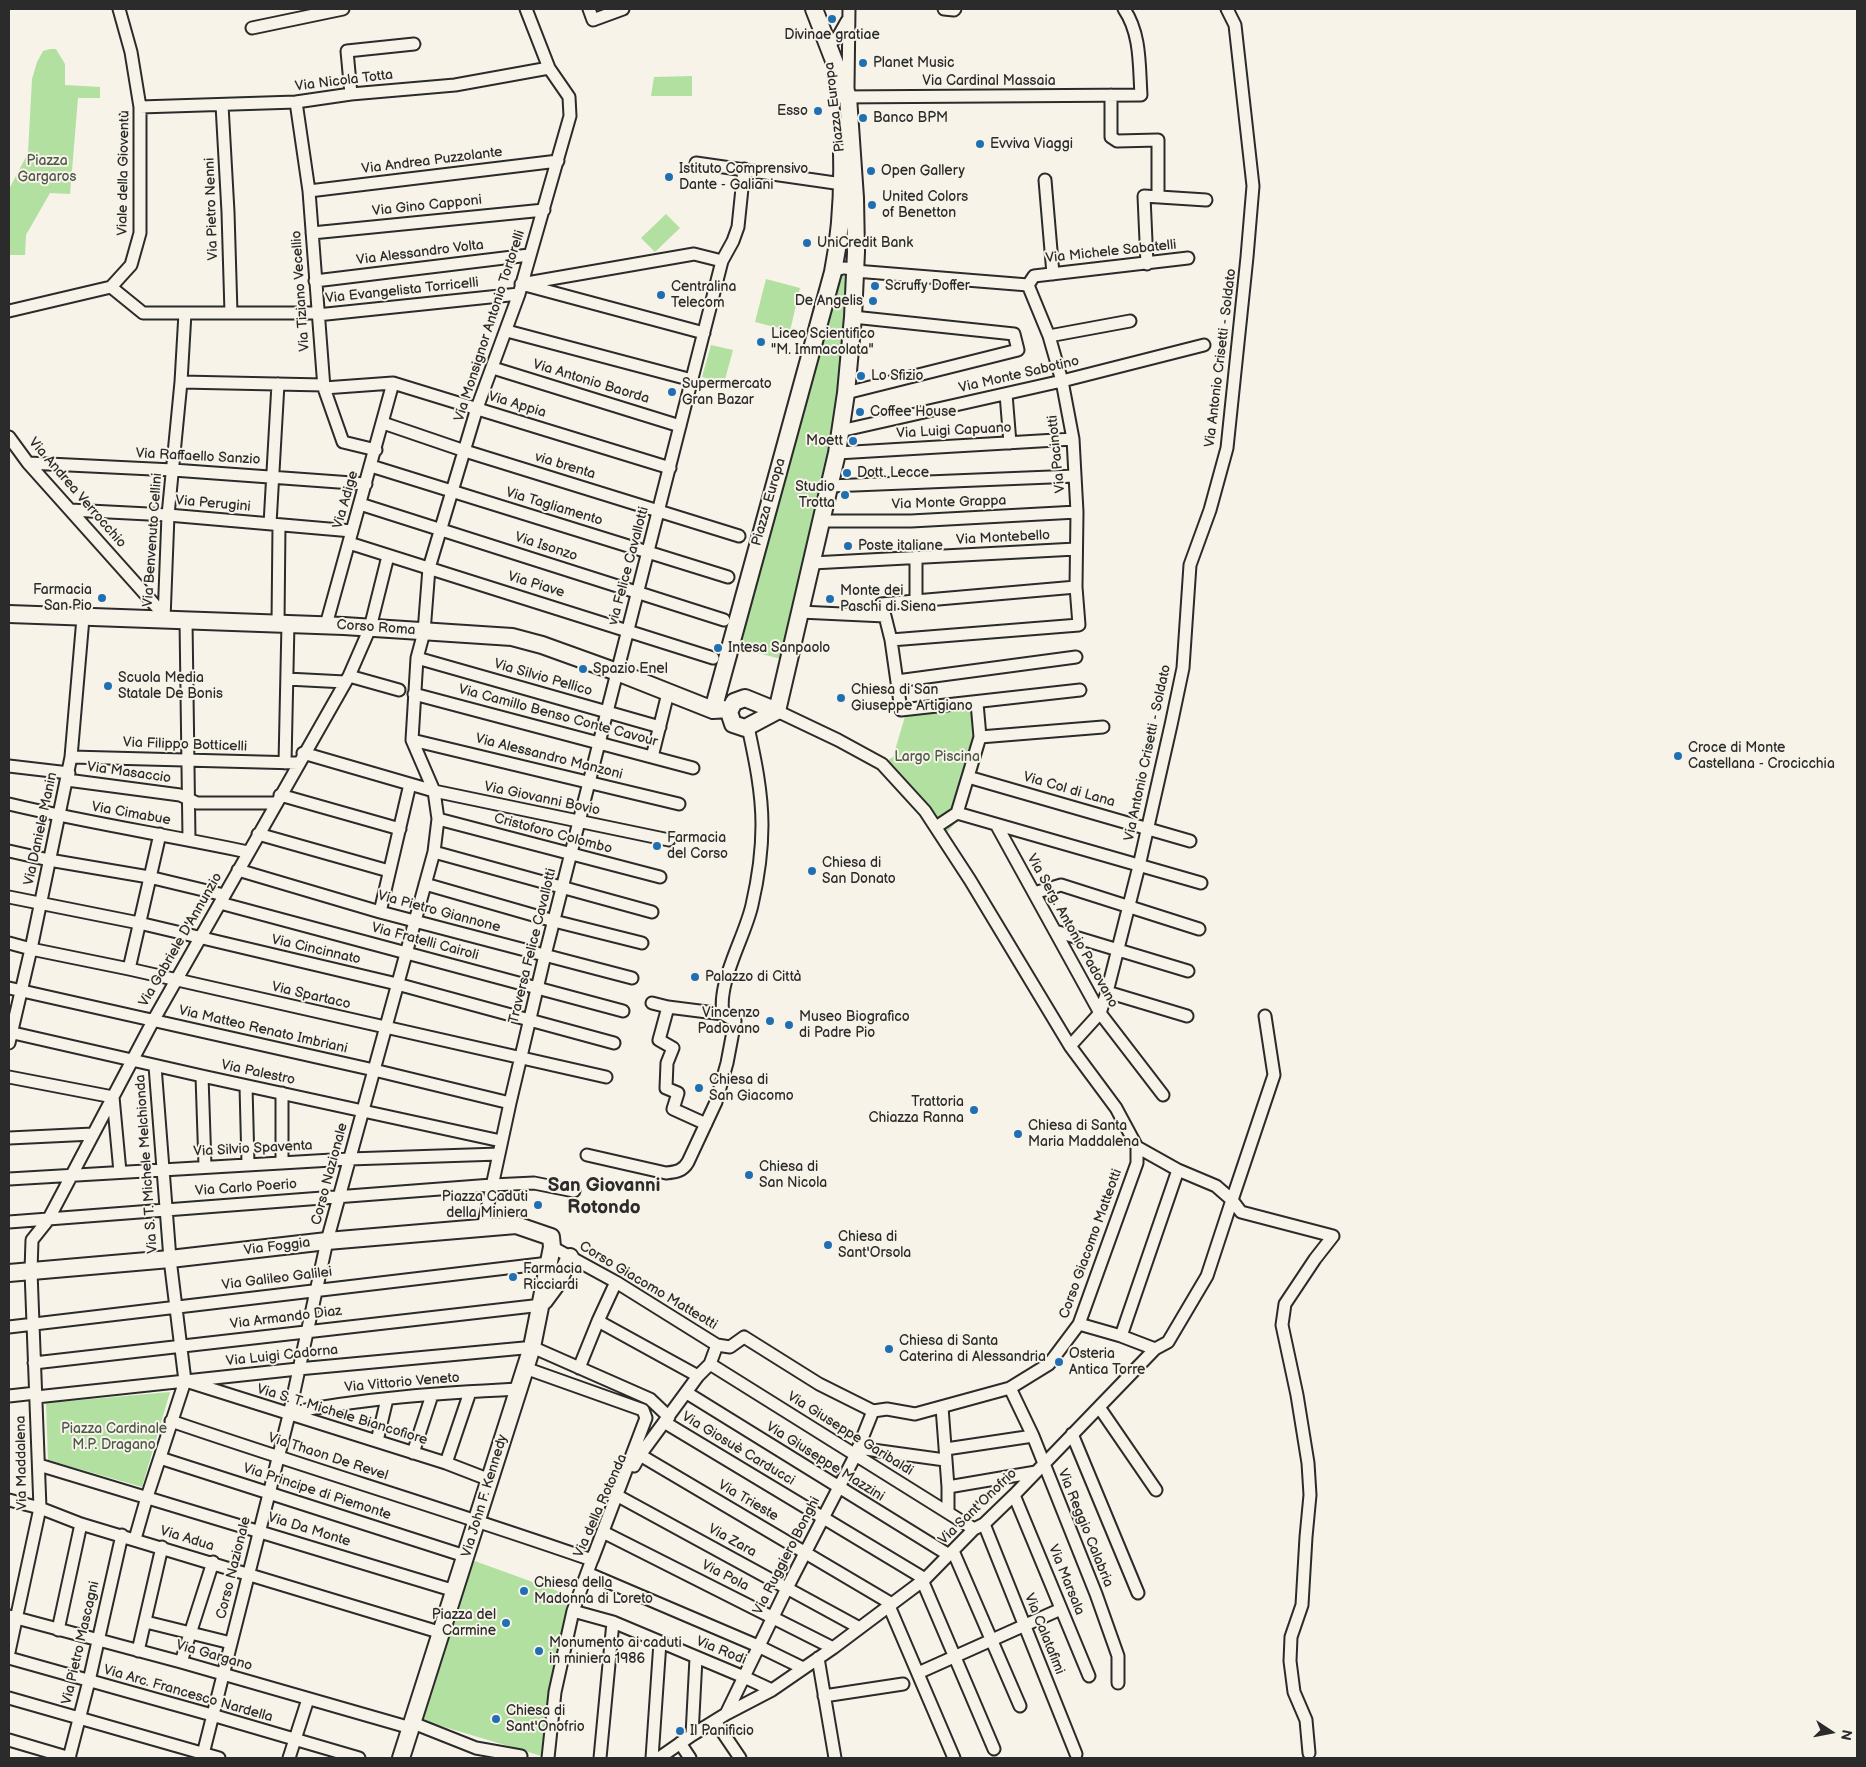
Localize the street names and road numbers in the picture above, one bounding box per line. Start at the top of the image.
street label: Piazza Europa [821,61,849,153]
street label: Via Nicola Totta [294,67,394,95]
street label: Via Cardinal Massaia [922,73,1056,89]
street label: Viale della Gioventù [115,110,133,236]
street label: Via Andrea Puzzolante [361,144,503,178]
street label: Via Pietro Nenni [202,157,222,261]
street label: Via Gino Capponi [371,192,483,220]
street label: Via Monsignor Antonio Tortorelli [451,228,529,424]
street label: Via Tiziano Vecellio [288,230,314,352]
street label: Via Alessandro Volta [355,237,485,269]
street label: Via Michele Sabatelli [1045,237,1177,267]
street label: Via Antonio Crisetti - Soldato [1202,268,1240,448]
street label: Via Evangelista Torricelli [324,275,480,307]
street label: Via Monte Sabotino [957,353,1081,397]
street label: Via Antonio Baorda [531,356,651,408]
street label: Via Appia [486,388,548,422]
street label: Via Pacinotti [1045,414,1069,494]
street label: Via Luigi Capuano [896,420,1012,442]
street label: Via Andrea Verrocchio [25,435,129,551]
street label: Via Raffaello Sanzio [135,445,261,469]
street label: via brenta [533,449,597,483]
street label: Piazza Europa [748,456,790,548]
street label: Via Adige [330,469,362,531]
street label: Via Benvenuto Cellini [140,472,166,608]
street label: Via Tagliamento [503,484,605,530]
street label: Via Perugini [175,492,251,516]
street label: Via Monte Grappa [891,493,1007,513]
street label: via Felice Cavallotti [605,505,653,627]
street label: Via Montebello [956,527,1050,549]
street label: Via Isonzo [512,529,580,565]
street label: Via Piave [506,568,566,602]
street label: Corso Roma [336,617,416,639]
street label: Via Silvio Pellico [492,656,594,700]
street label: Via Antonio Crisetti - Soldato [1121,663,1175,843]
street label: Via Camillo Benso Conte Cavour [457,681,659,751]
street label: Via Alessandro Manzoni [474,731,624,783]
street label: Via Filippo Botticelli [123,734,247,756]
street label: Via Masaccio [86,759,172,787]
street label: Via Col di Lana [1021,769,1117,811]
street label: Via Daniele Manin [21,771,61,887]
street label: Via Giovanni Bovio [483,779,601,819]
street label: Via Cimabue [90,799,172,829]
street label: Cristoforo Colombo [492,810,614,858]
street label: Via Serg. Antonio Padovano [1023,851,1121,1011]
street label: Traversa Felice Cavallotti [506,867,560,1025]
street label: Via Gabriele D'Annunzio [136,870,226,1010]
street label: Via Pietro Giannone [376,888,502,936]
street label: Via Fratelli Cairoli [369,920,481,964]
street label: Via Cincinnato [270,932,362,968]
street label: Via Spartaco [270,979,352,1013]
street label: Via Matteo Renato Imbriani [177,1002,349,1058]
street label: Via Palestro [220,1057,296,1089]
street label: Via S. T. Michele Melchionda [132,1074,162,1254]
street label: Corso Nazionale [308,1121,352,1227]
street label: Via Silvio Spaventa [193,1137,313,1161]
street label: Corso Giacomo Matteotti [1056,1167,1126,1321]
street label: Via Carlo Poerio [194,1176,298,1200]
street label: Via Foggia [243,1235,311,1259]
street label: Corso Giacomo Matteotti [576,1238,720,1334]
street label: Via Galileo Galilei [221,1264,333,1294]
street label: Via Armando Diaz [229,1303,343,1333]
street label: Via Luigi Cadorna [225,1342,339,1370]
street label: Via Vittorio Veneto [344,1370,460,1396]
street label: Via S. T. Michele Biancofiore [255,1381,429,1449]
street label: Via Giuseppe Garibaldi [784,1388,916,1480]
street label: Via Giosuè Carducci [678,1409,798,1489]
street label: Via Maddalena [13,1415,31,1511]
street label: Via Giuseppe Mazzini [763,1419,887,1505]
street label: Via Thaon De Revel [266,1430,390,1484]
street label: Via John F. Kennedy [458,1433,512,1559]
street label: Via della Rotonda [571,1452,631,1560]
street label: Via Principe di Piemonte [241,1460,393,1524]
street label: Via Sant'Onofrio [935,1465,1021,1549]
street label: Via Reggio Calabria [1054,1466,1116,1590]
street label: Via Trieste [715,1477,781,1525]
street label: Via Ruggiero Bonghi [750,1494,824,1618]
street label: Via Da Monte [266,1509,352,1551]
street label: Corso Nazionale [213,1515,255,1621]
street label: Via Zara [705,1521,759,1561]
street label: Via Adua [158,1523,216,1555]
street label: Via Marsala [1044,1542,1088,1618]
street label: Via Pola [699,1557,751,1595]
street label: Via Pietro Mascagni [59,1580,103,1706]
street label: Via Calatafimi [1020,1591,1068,1677]
street label: Via Rodi [693,1633,749,1669]
street label: Via Gargano [174,1637,254,1675]
street label: Via Arc. Francesco Nardella [101,1662,275,1726]

